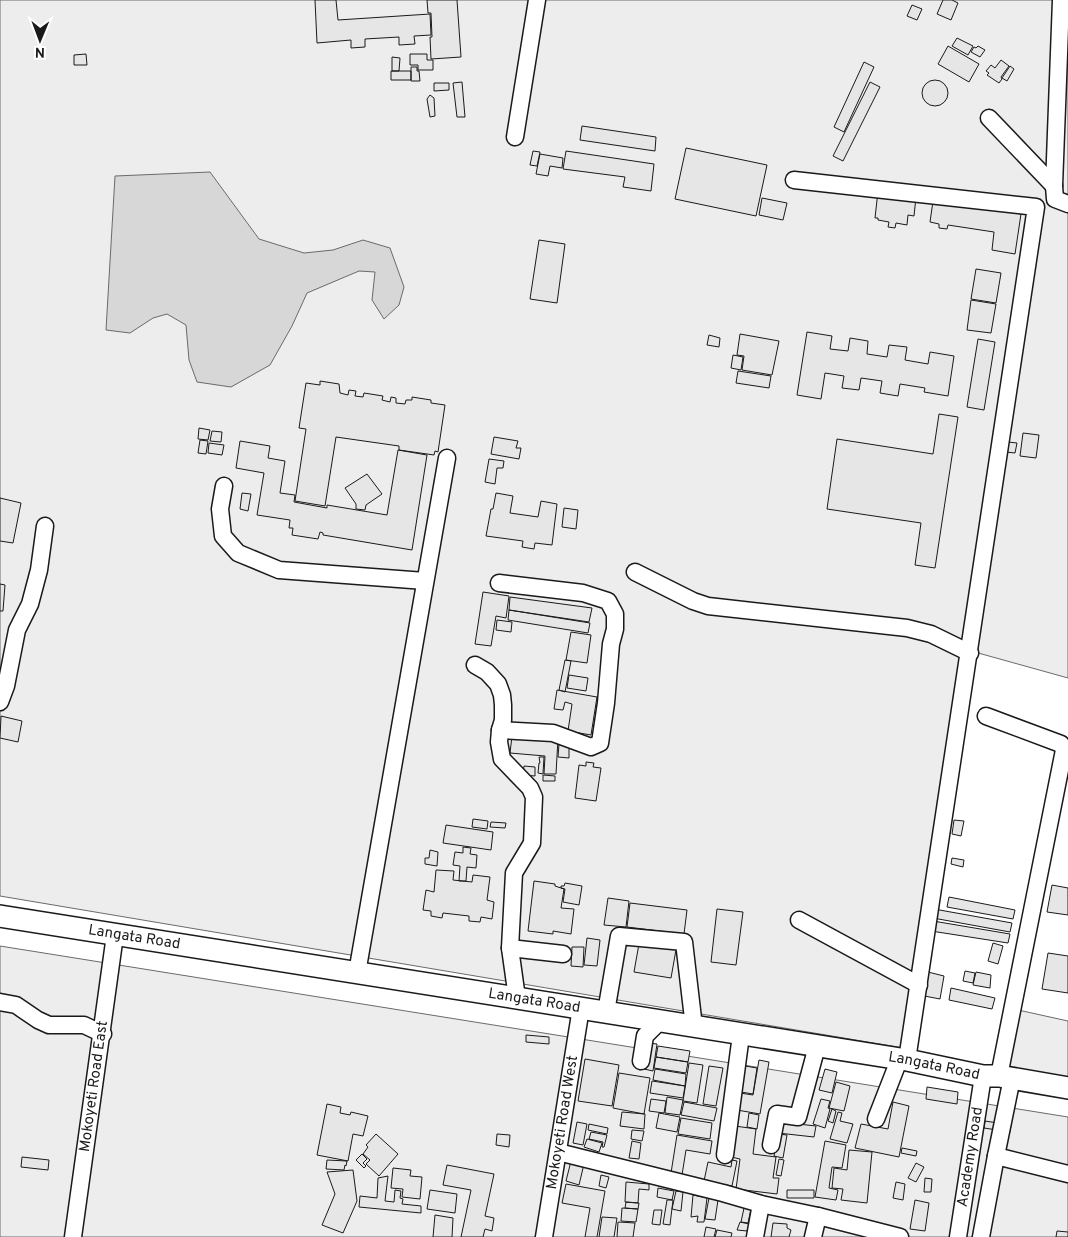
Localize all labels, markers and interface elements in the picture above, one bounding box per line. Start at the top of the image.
north arrow [15,15,65,65]
text: N [35,43,45,60]
street label: Langata Road [87,921,182,954]
street label: Langata Road [487,984,582,1018]
street label: Mokoyeti Road East [75,1020,112,1153]
street label: Langata Road [887,1048,982,1085]
street label: Mokoyeti Road West [542,1054,583,1191]
street label: Academy Road [953,1106,988,1208]

